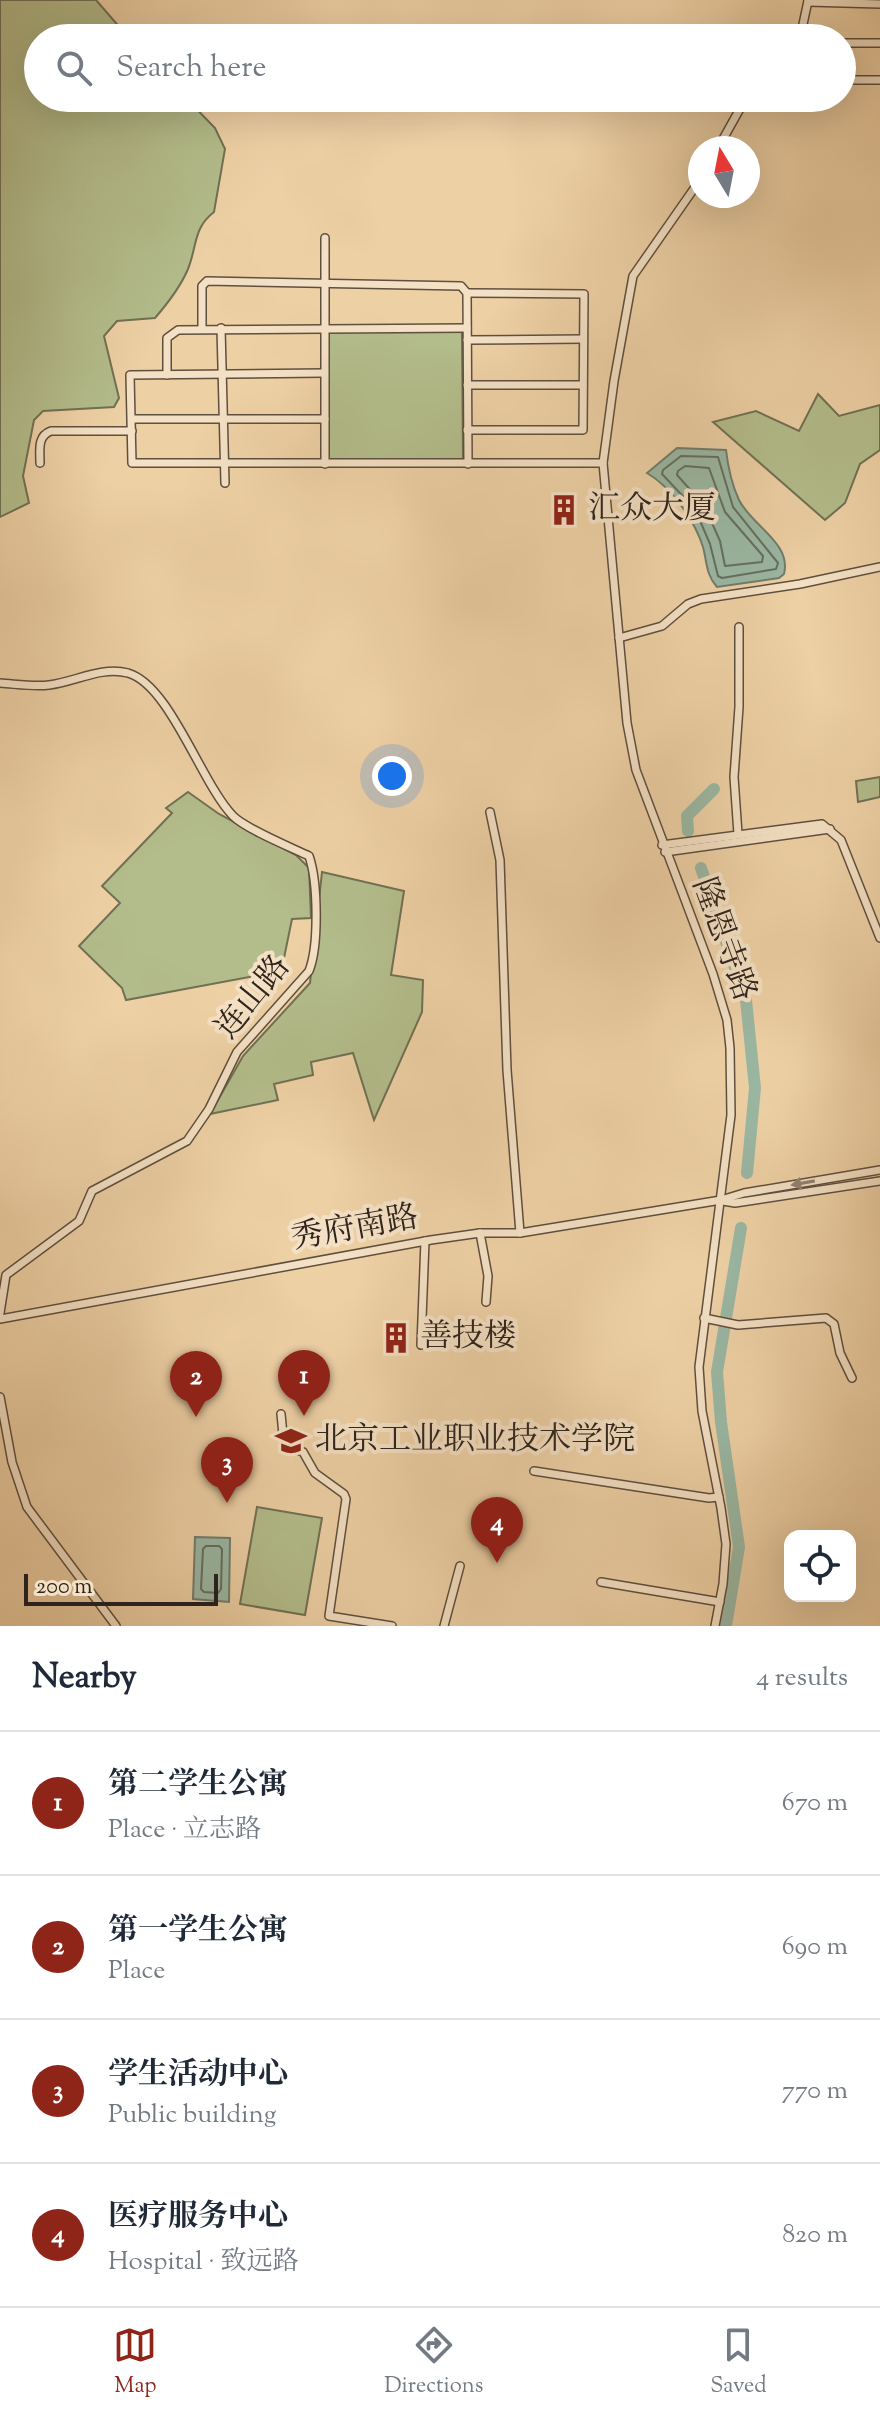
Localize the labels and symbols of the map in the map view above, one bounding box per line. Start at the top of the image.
north arrow [688,136,760,208]
place label: 汇众大厦 [588,487,716,533]
building icon: 汇众大厦 [547,493,581,527]
your location [372,756,412,796]
street label: 隆恩寺路 [679,872,767,1008]
street label: 连山路 [206,946,302,1050]
one-way arrow [790,1177,815,1189]
street label: 秀府南路 [288,1195,422,1263]
place label: 善技楼 [420,1315,516,1361]
building icon: 善技楼 [379,1321,413,1355]
pin: 1 [278,1350,330,1416]
pin: 2 [170,1351,222,1417]
place label: 北京工业职业技术学院 [315,1418,635,1464]
school or university icon: 北京工业职业技术学院 [274,1424,308,1458]
pin: 3 [201,1437,253,1503]
pin: 4 [471,1497,523,1563]
scale bar [24,1570,218,1606]

